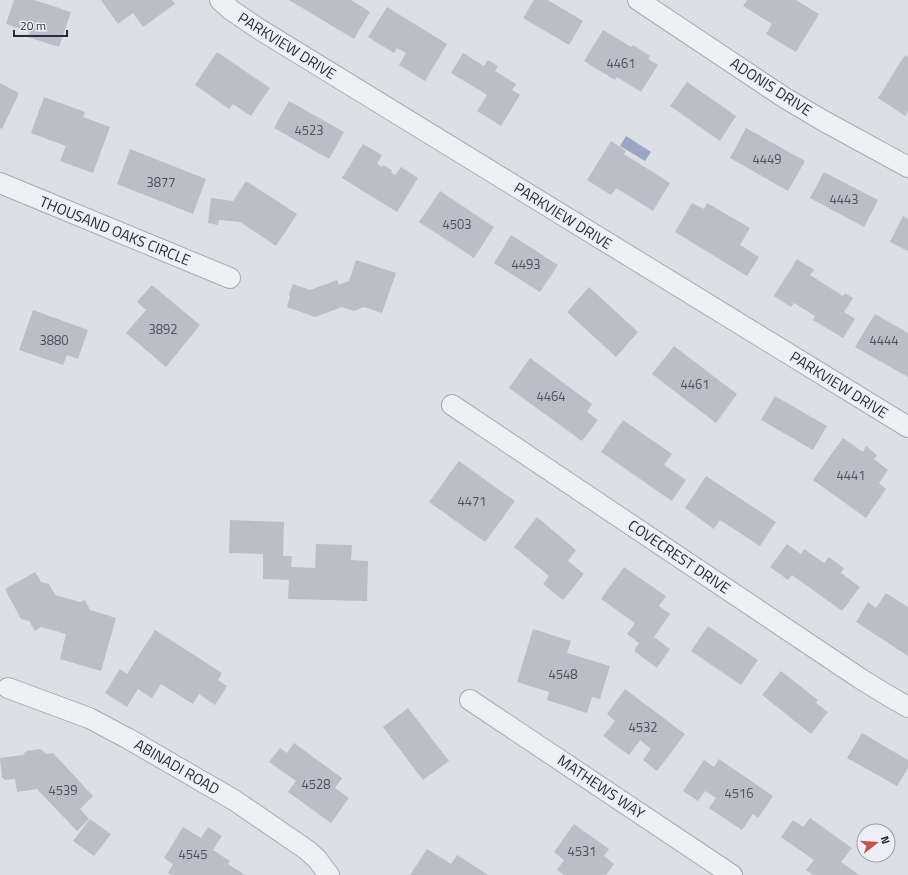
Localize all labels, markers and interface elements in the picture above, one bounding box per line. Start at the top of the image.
street label: PARKVIEW DRIVE [234,6,341,85]
scale bar [14,12,67,38]
text: 20 m [20,16,46,35]
street label: ADONIS DRIVE [726,51,817,122]
house number: 4461 [606,53,636,73]
house number: 4523 [294,120,324,140]
house number: 4449 [752,149,782,169]
house number: 3877 [146,172,176,192]
street label: PARKVIEW DRIVE [510,176,617,255]
house number: 4443 [829,189,859,209]
street label: THOUSAND OAKS CIRCLE [36,190,194,271]
house number: 4503 [442,214,472,234]
house number: 4493 [511,254,541,274]
house number: 3892 [148,319,178,339]
house number: 3880 [39,330,69,350]
house number: 4444 [869,330,899,350]
street label: PARKVIEW DRIVE [786,345,893,424]
house number: 4461 [680,374,710,394]
house number: 4464 [536,386,566,406]
house number: 4441 [836,465,866,485]
house number: 4471 [457,491,487,511]
street label: COVECREST DRIVE [623,514,735,599]
house number: 4548 [548,664,578,684]
house number: 4532 [628,717,658,737]
street label: ABINADI ROAD [130,733,224,800]
street label: MATHEWS WAY [553,749,650,824]
house number: 4528 [301,774,331,794]
house number: 4539 [48,780,78,800]
house number: 4516 [724,783,754,803]
north arrow [856,823,896,863]
text: N [877,834,894,846]
house number: 4531 [567,841,597,861]
house number: 4545 [178,844,208,864]

